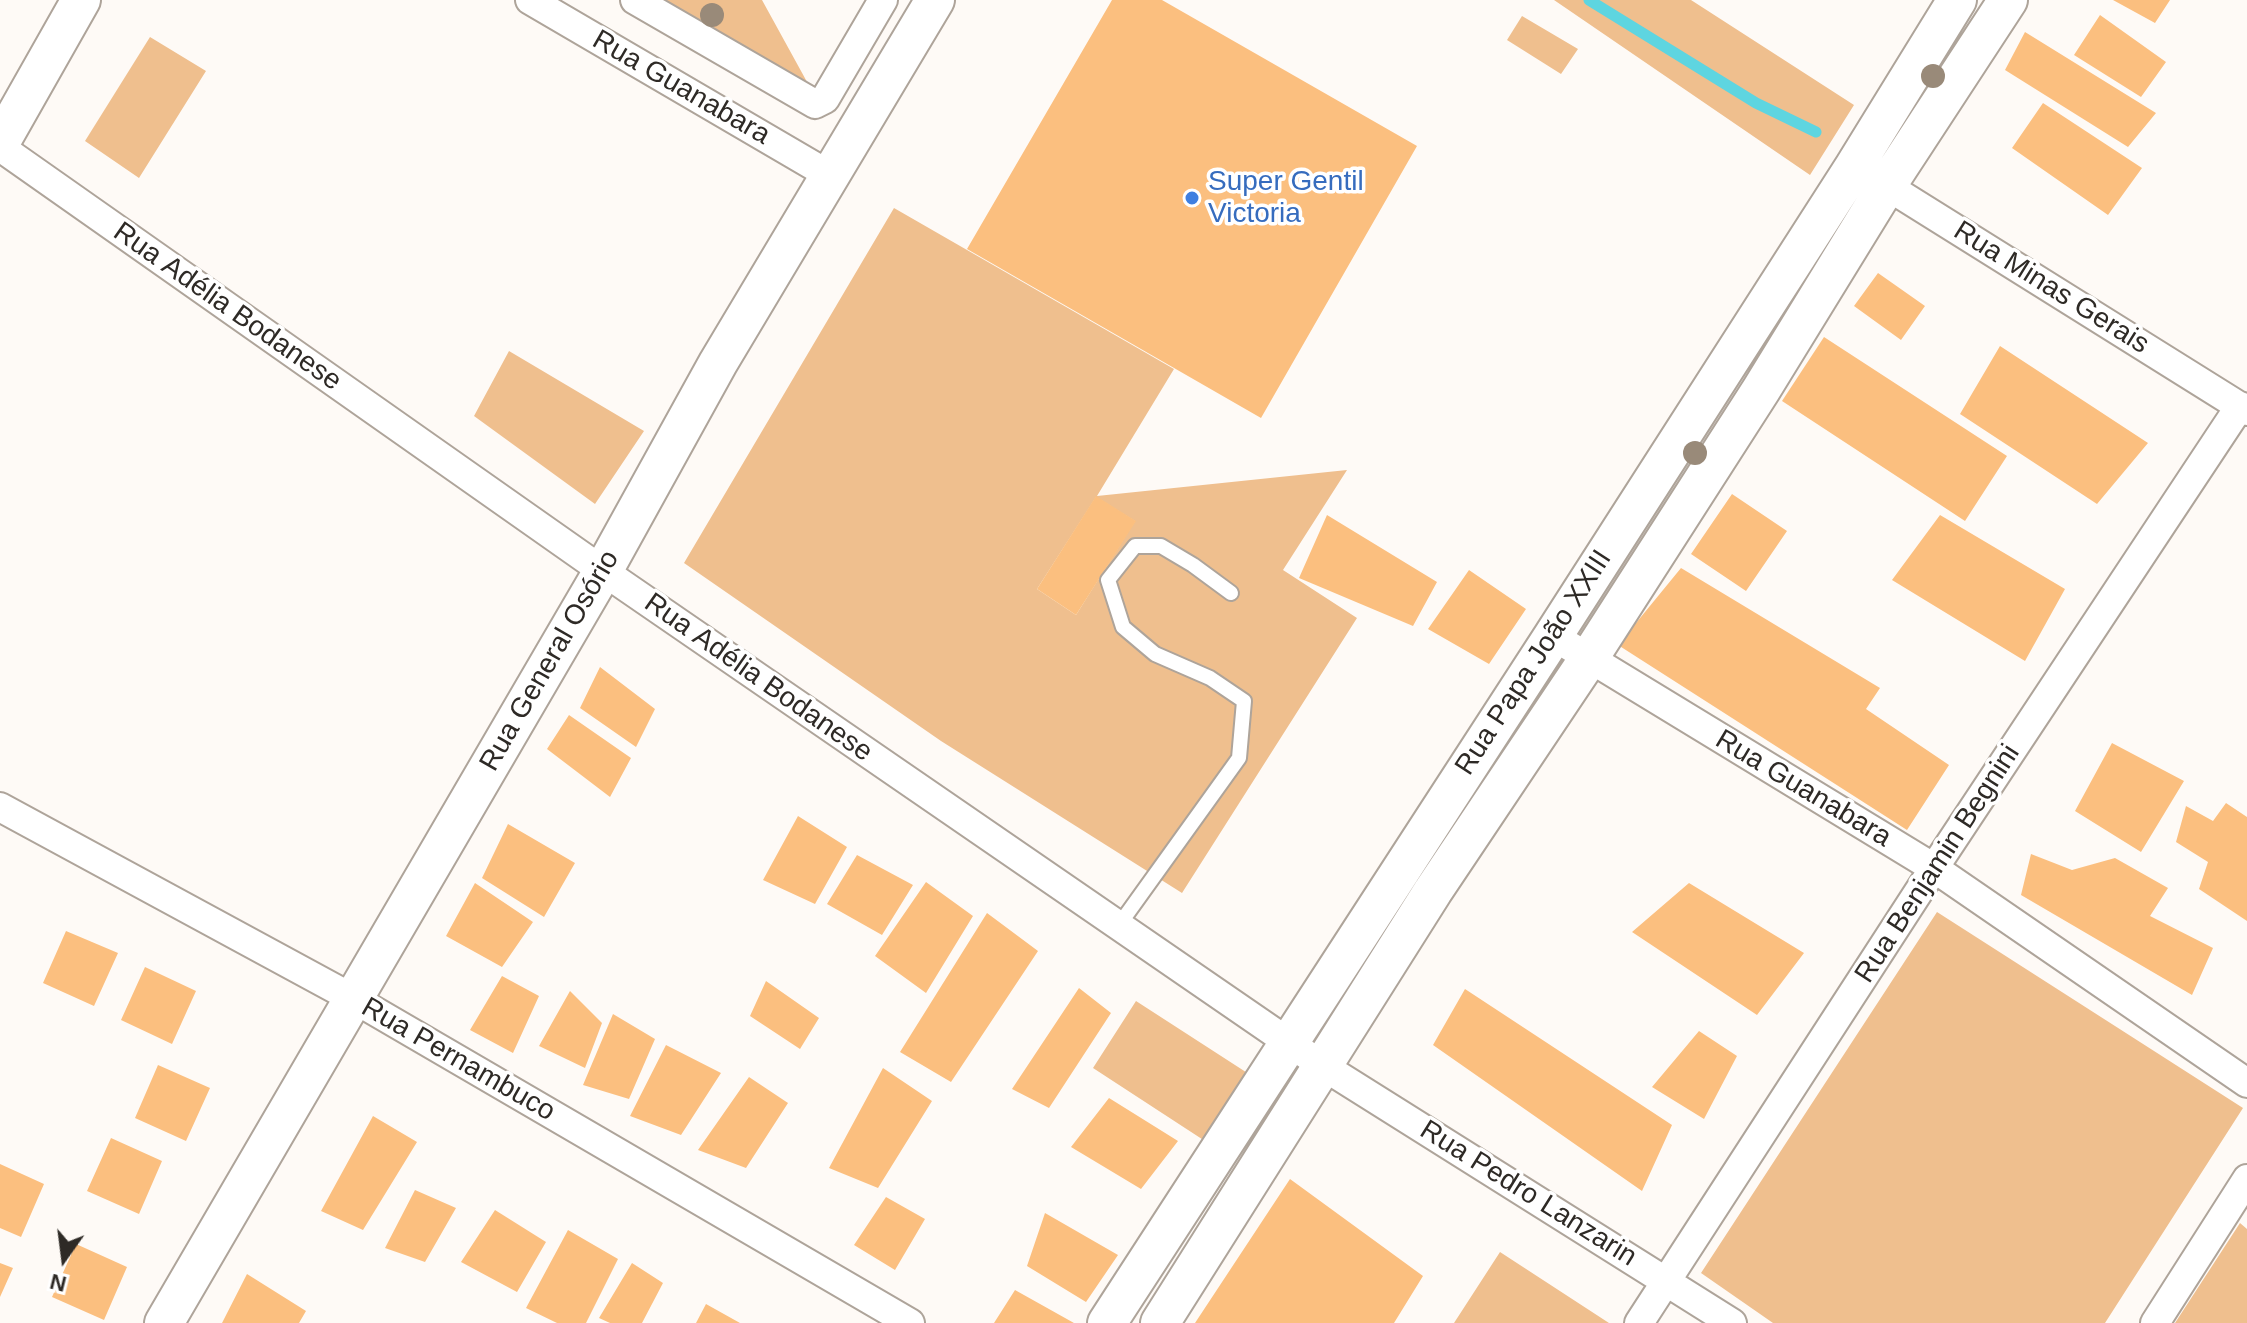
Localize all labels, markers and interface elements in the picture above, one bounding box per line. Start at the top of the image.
street label: Rua Guanabara [586,24,776,152]
place label: Super Gentil Victoria [1208,165,1364,231]
marker: Super Gentil Victoria [1183,189,1201,207]
street label: Rua Minas Gerais [1947,214,2155,362]
street label: Rua Adélia Bodanese [106,216,348,398]
street label: Rua Papa João XXIII [1449,544,1619,782]
street label: Rua General Osório [473,545,627,777]
street label: Rua Adélia Bodanese [637,587,879,769]
street label: Rua Guanabara [1709,723,1897,855]
street label: Rua Benjamin Begnini [1848,739,2028,989]
street label: Rua Pernambuco [355,991,561,1129]
street label: Rua Pedro Lanzarin [1413,1114,1643,1274]
north arrow [24,1219,104,1299]
text: N [47,1269,69,1297]

